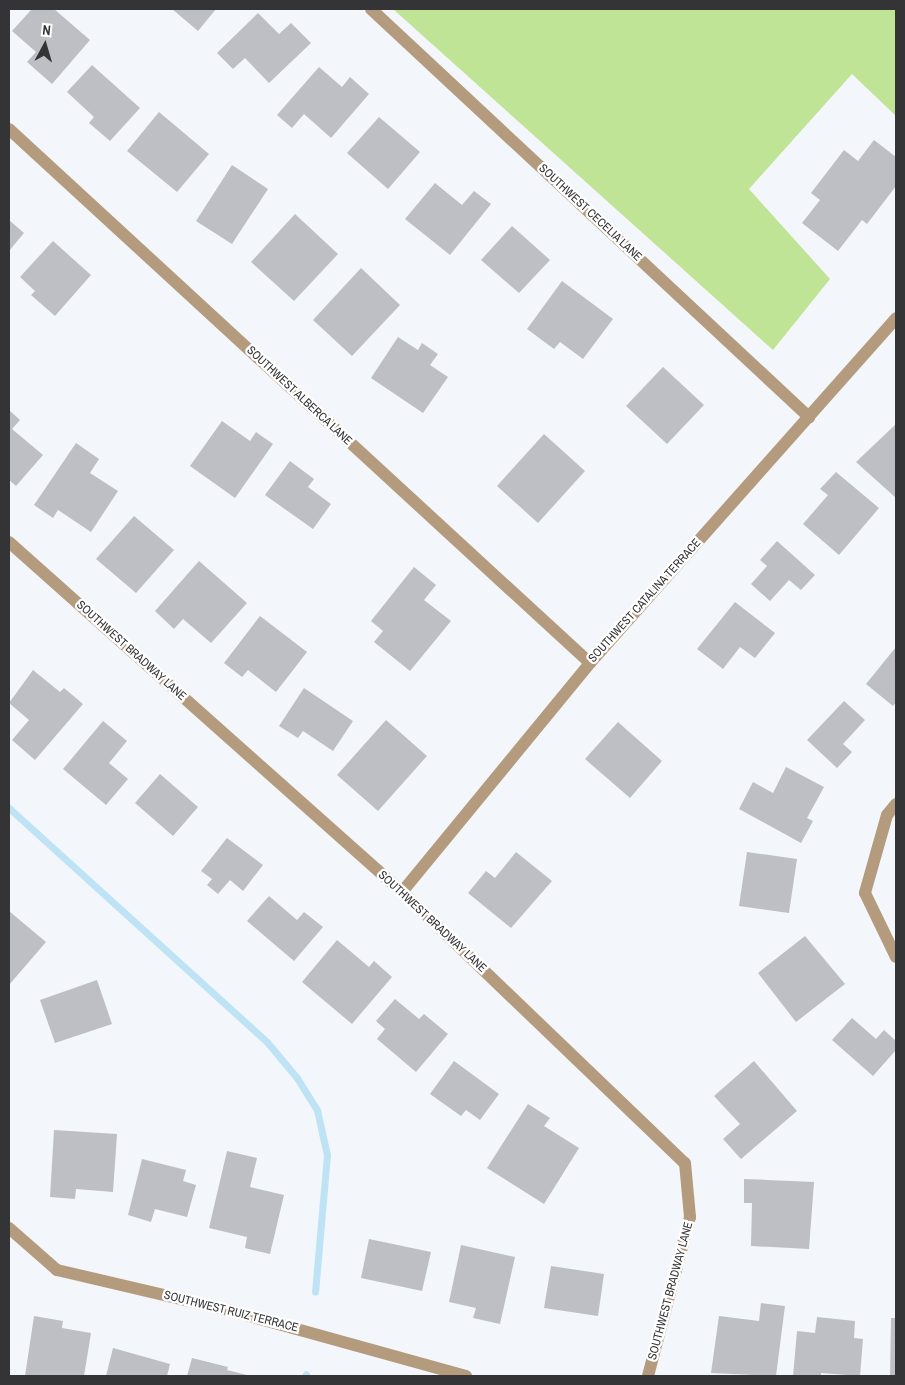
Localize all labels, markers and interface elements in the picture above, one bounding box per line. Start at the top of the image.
north arrow [20,20,70,70]
text: N [41,21,52,39]
street label: SOUTHWEST CECELIA LANE [535,161,645,265]
street label: SOUTHWEST ALBERCA LANE [243,343,355,449]
street label: SOUTHWEST CATALINA TERRACE [585,536,705,666]
street label: SOUTHWEST BRADWAY LANE [73,598,189,704]
street label: SOUTHWEST BRADWAY LANE [375,868,489,976]
street label: SOUTHWEST BRADWAY LANE [646,1220,696,1362]
street label: SOUTHWEST RUIZ TERRACE [162,1288,300,1336]

